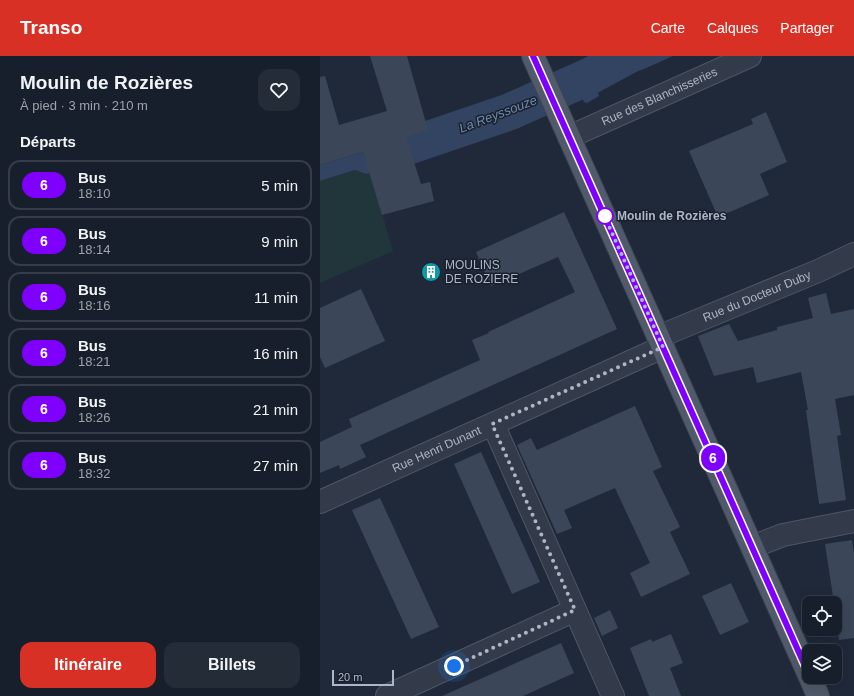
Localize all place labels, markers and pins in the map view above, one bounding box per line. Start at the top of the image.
marker: Moulin de Rozières [596,207,614,225]
place label: Moulin de Rozières [617,209,727,223]
place label: MOULINS DE ROZIERE [445,258,518,286]
building icon: MOULINS DE ROZIERE [420,261,442,283]

